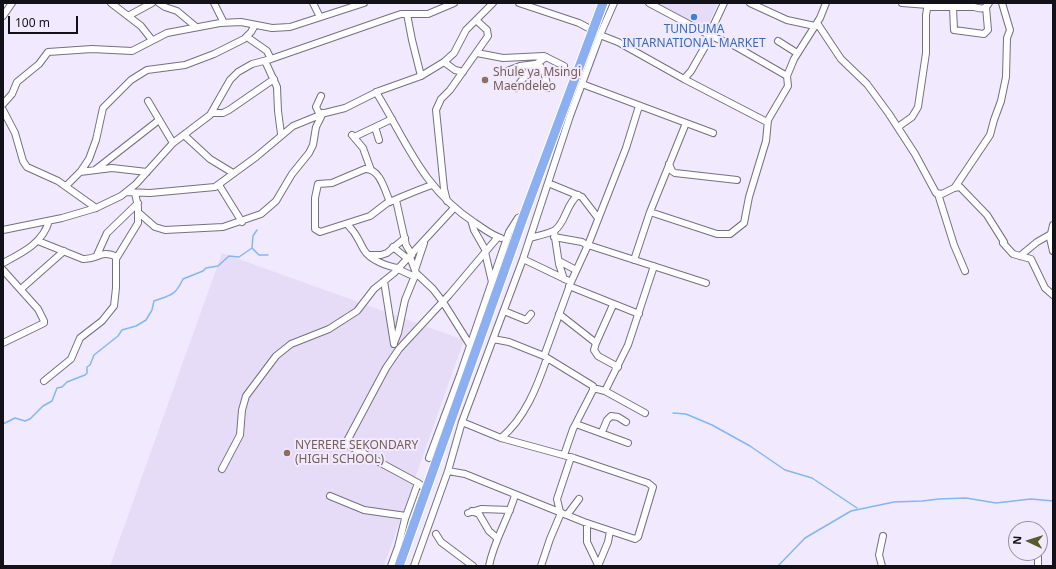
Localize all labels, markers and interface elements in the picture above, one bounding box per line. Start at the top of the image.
scale bar [10,8,80,34]
marker: TUNDUMA INTARNATIONAL MARKET [689,12,699,22]
text: 100 m [15,14,50,31]
place label: TUNDUMA INTARNATIONAL MARKET [622,23,766,51]
place label: Shule ya Msingi Maendeleo [493,66,581,94]
marker: Shule ya Msingi Maendeleo [480,75,490,85]
place label: NYERERE SEKONDARY (HIGH SCHOOL) [295,439,418,467]
marker: NYERERE SEKONDARY (HIGH SCHOOL) [282,448,292,458]
north arrow [1008,521,1048,561]
text: N [1009,535,1024,545]

